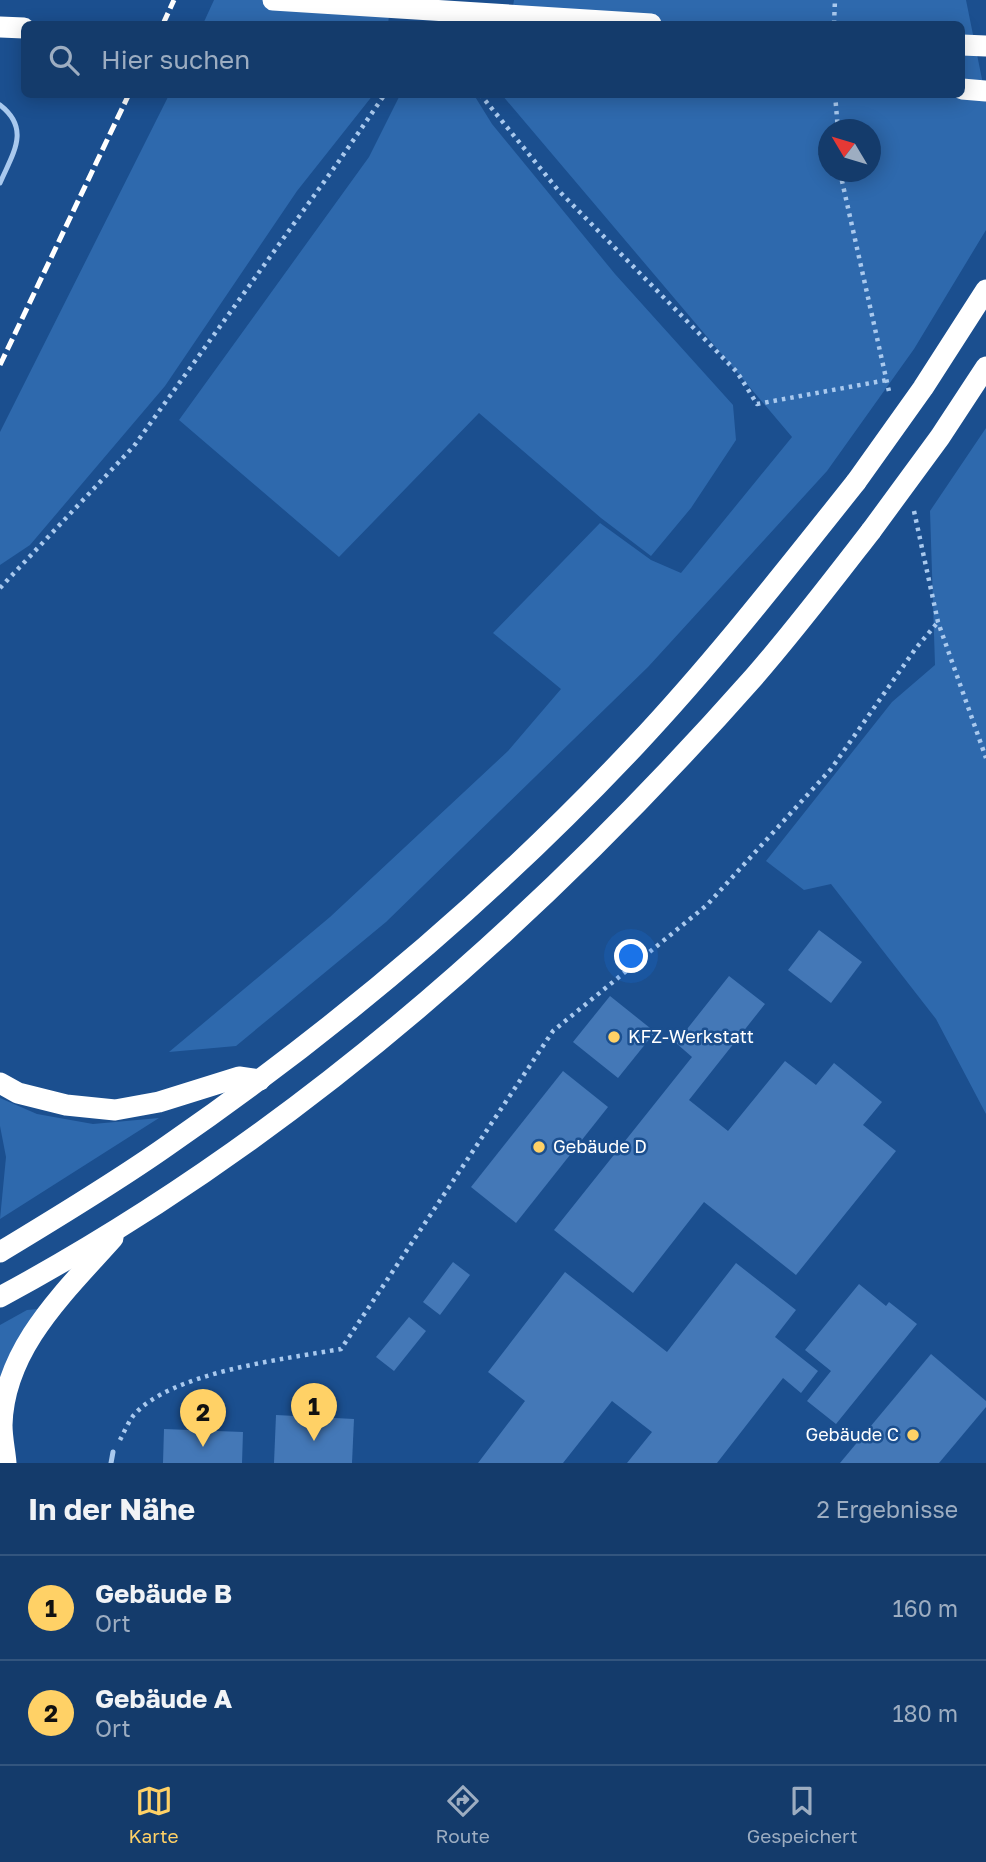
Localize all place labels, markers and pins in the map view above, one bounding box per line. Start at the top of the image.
place label: KFZ-Werkstatt [628,1025,754,1047]
marker: KFZ-Werkstatt [606,1029,622,1045]
place label: Gebäude D [553,1135,647,1157]
marker: Gebäude D [531,1139,547,1155]
pin: 1 [291,1383,337,1441]
pin: 2 [180,1389,226,1447]
place label: Gebäude C [805,1423,899,1445]
marker: Gebäude C [905,1427,921,1443]

